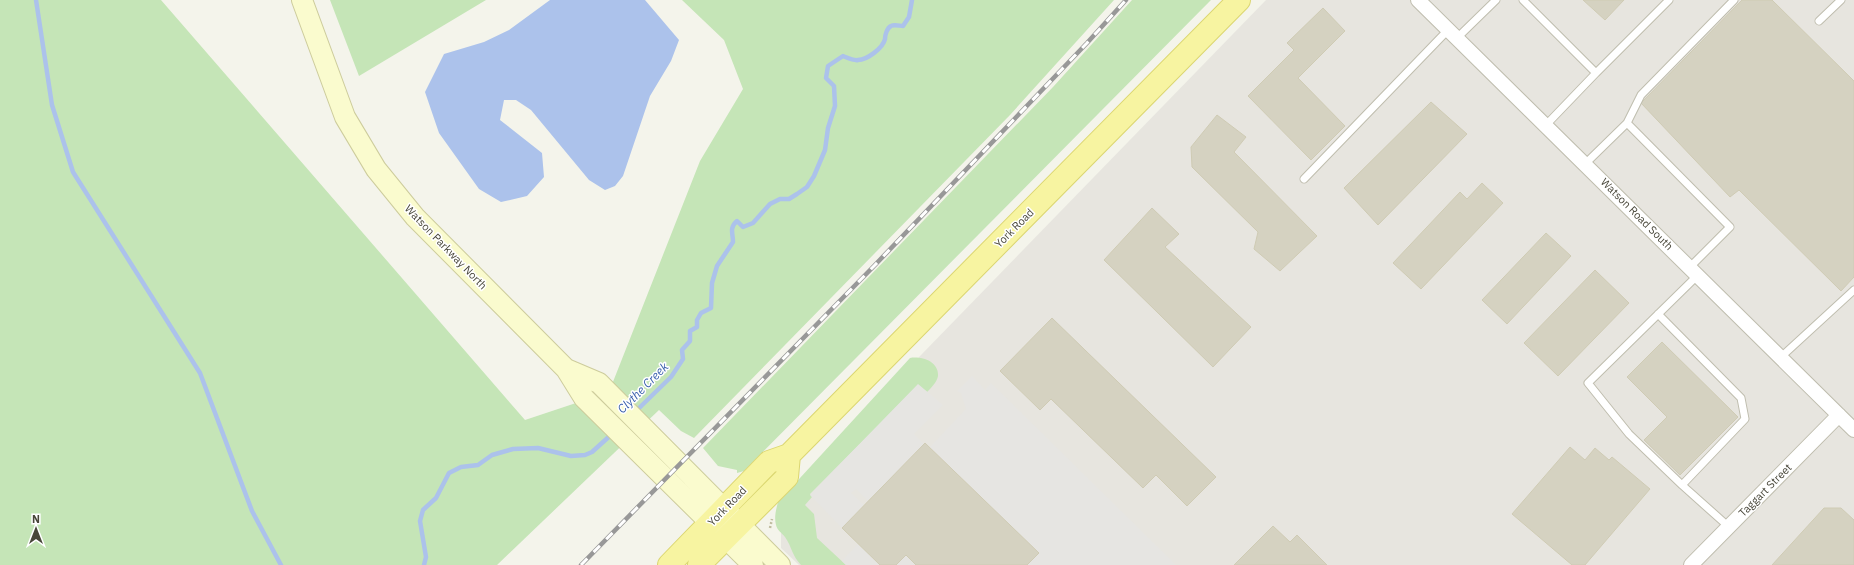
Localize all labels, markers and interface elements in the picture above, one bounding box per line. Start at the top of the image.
street label: Watson Road South [1598,175,1676,253]
street label: Watson Parkway North [402,202,490,292]
street label: York Road [991,205,1037,251]
water label: Clythe Creek [614,359,672,416]
street label: Taggart Street [1735,460,1795,520]
street label: York Road [705,483,749,529]
north arrow [16,509,56,549]
text: N [32,512,40,526]

